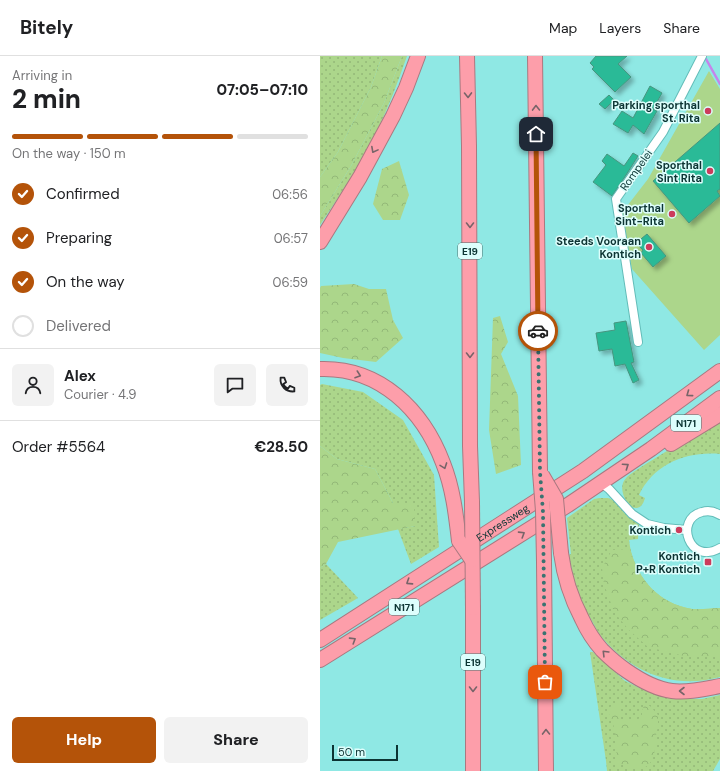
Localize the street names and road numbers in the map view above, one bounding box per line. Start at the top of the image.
street label: Rompelei [617,147,655,193]
road number: E19 [458,243,482,259]
road number: N171 [671,415,701,431]
street label: Expressweg [473,501,532,545]
road number: N171 [389,599,419,615]
road number: E19 [461,654,485,670]

